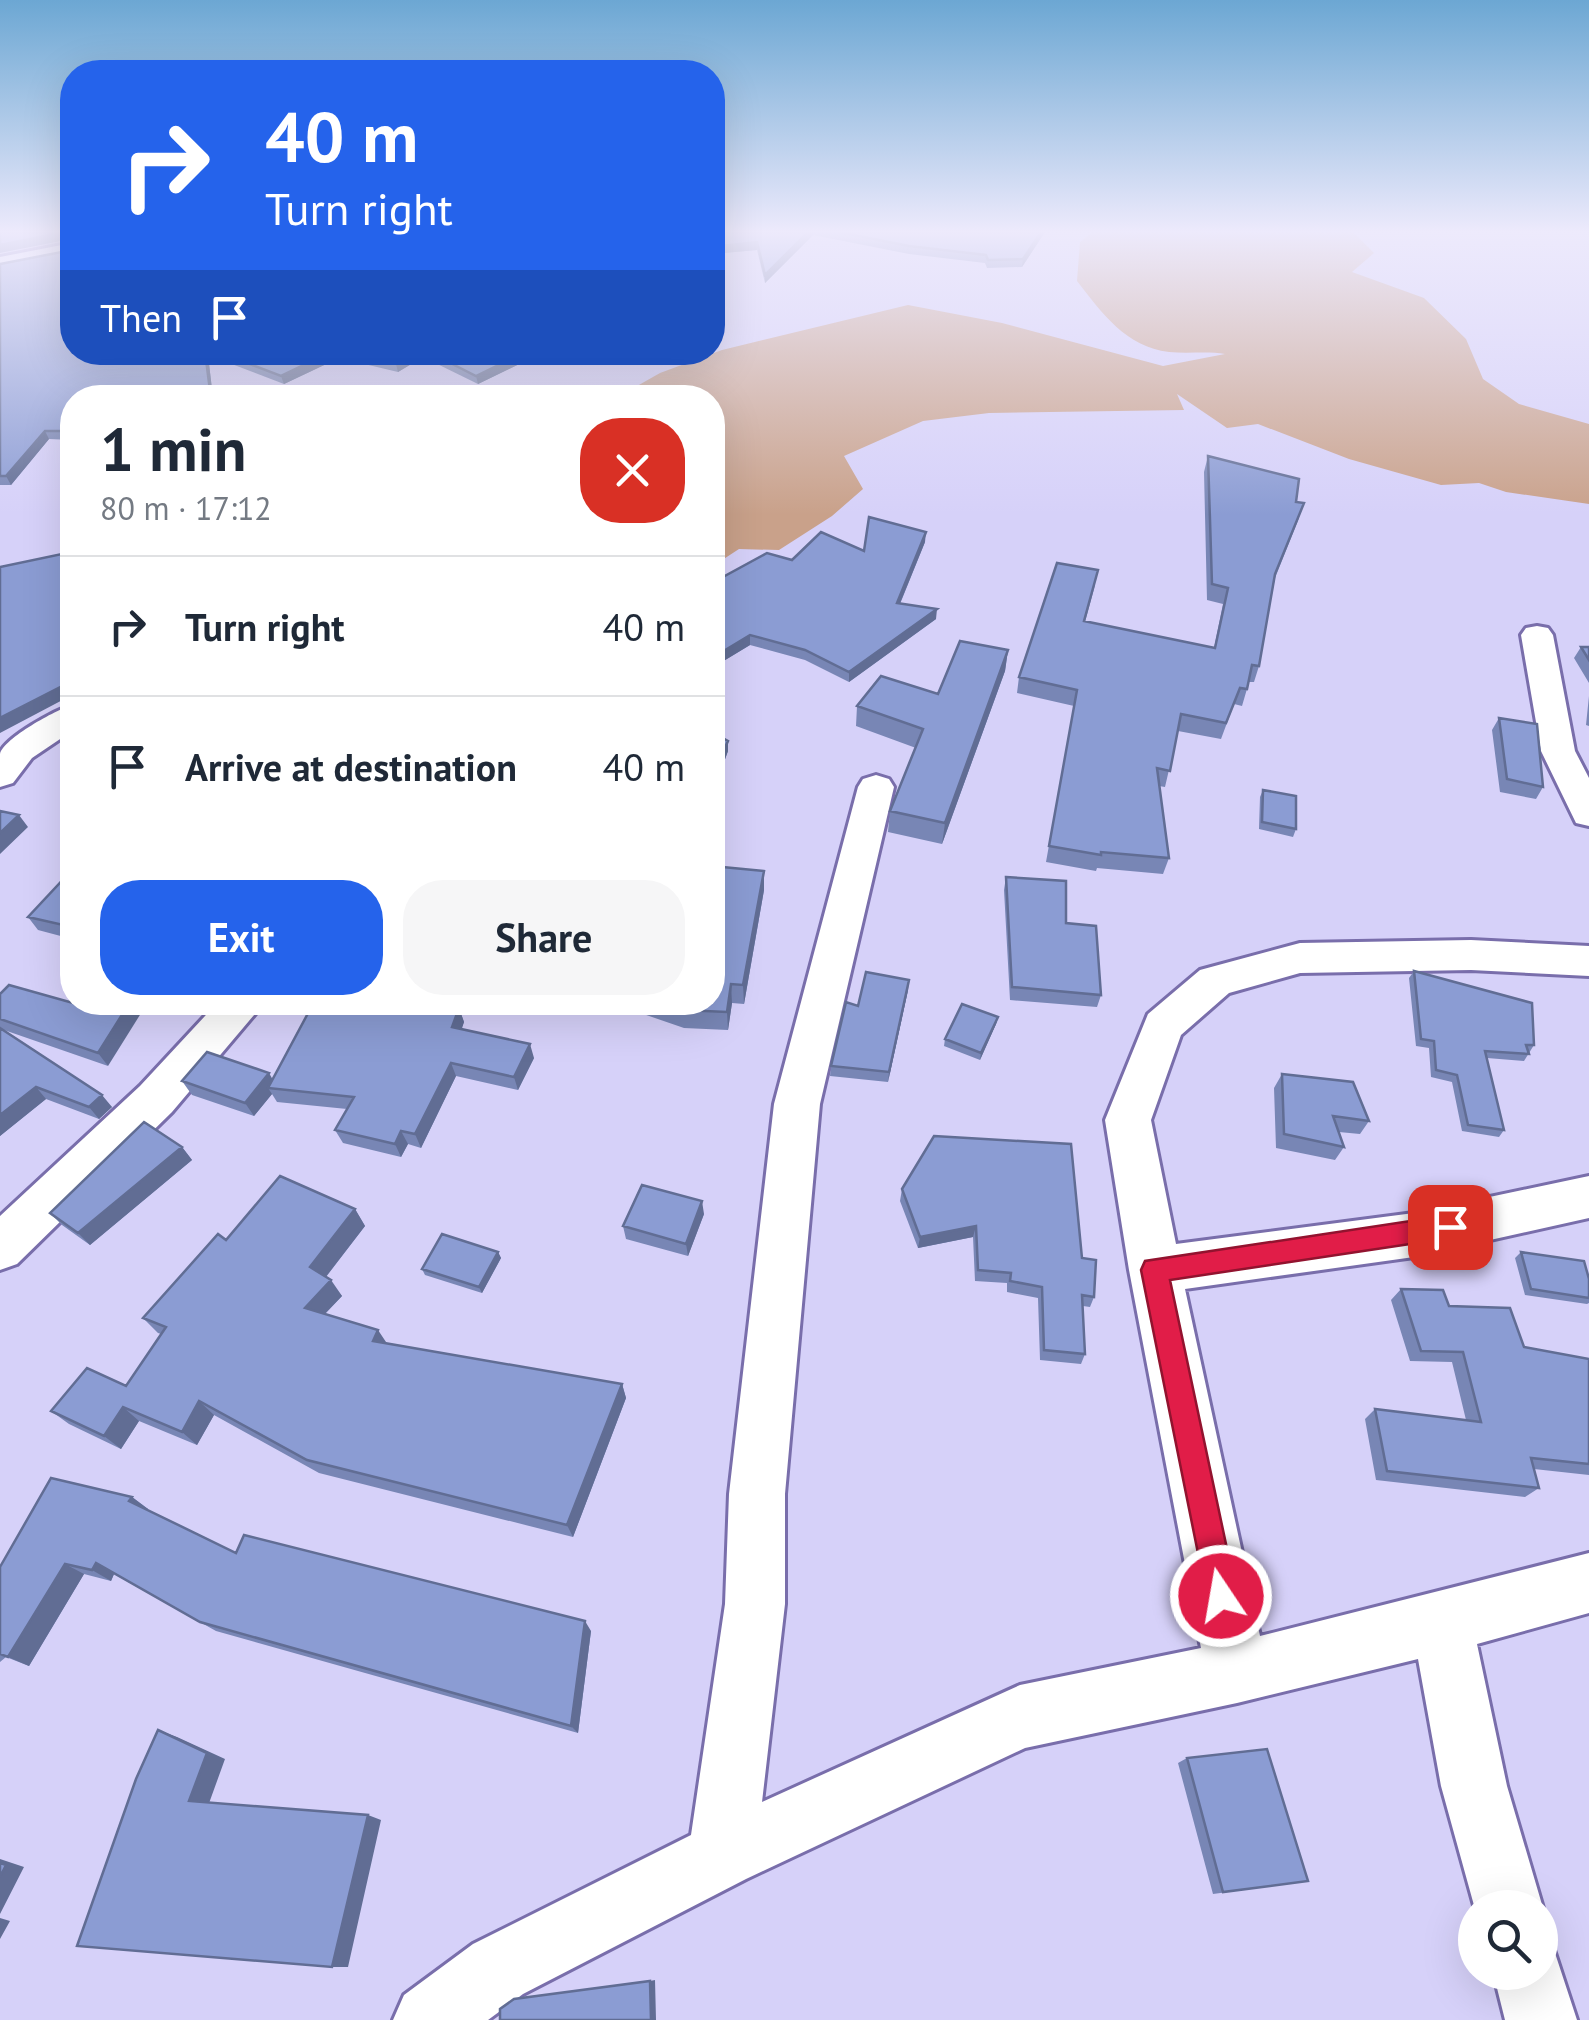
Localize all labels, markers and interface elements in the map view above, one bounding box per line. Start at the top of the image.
text: 40 m [265,91,418,181]
icon: right [100,100,230,230]
text: Turn right [265,179,453,237]
icon: arrive [202,290,257,345]
text: Then [100,293,182,342]
text: 1 min [100,410,246,488]
button: close [580,418,685,523]
text: 80 m · 17:12 [100,487,272,529]
icon: right [100,599,155,654]
text: Turn right [185,602,345,651]
text: 40 m [603,602,685,651]
icon: arrive [100,739,155,794]
text: Arrive at destination [185,742,517,791]
text: 40 m [603,742,685,791]
button: Exit [100,880,383,995]
button: Share [403,880,685,995]
pin [1408,1185,1493,1270]
icon: arrive [1423,1200,1478,1255]
position arrow [1169,1544,1273,1648]
map controls [1458,1890,1558,1990]
button: search [1458,1890,1558,1990]

